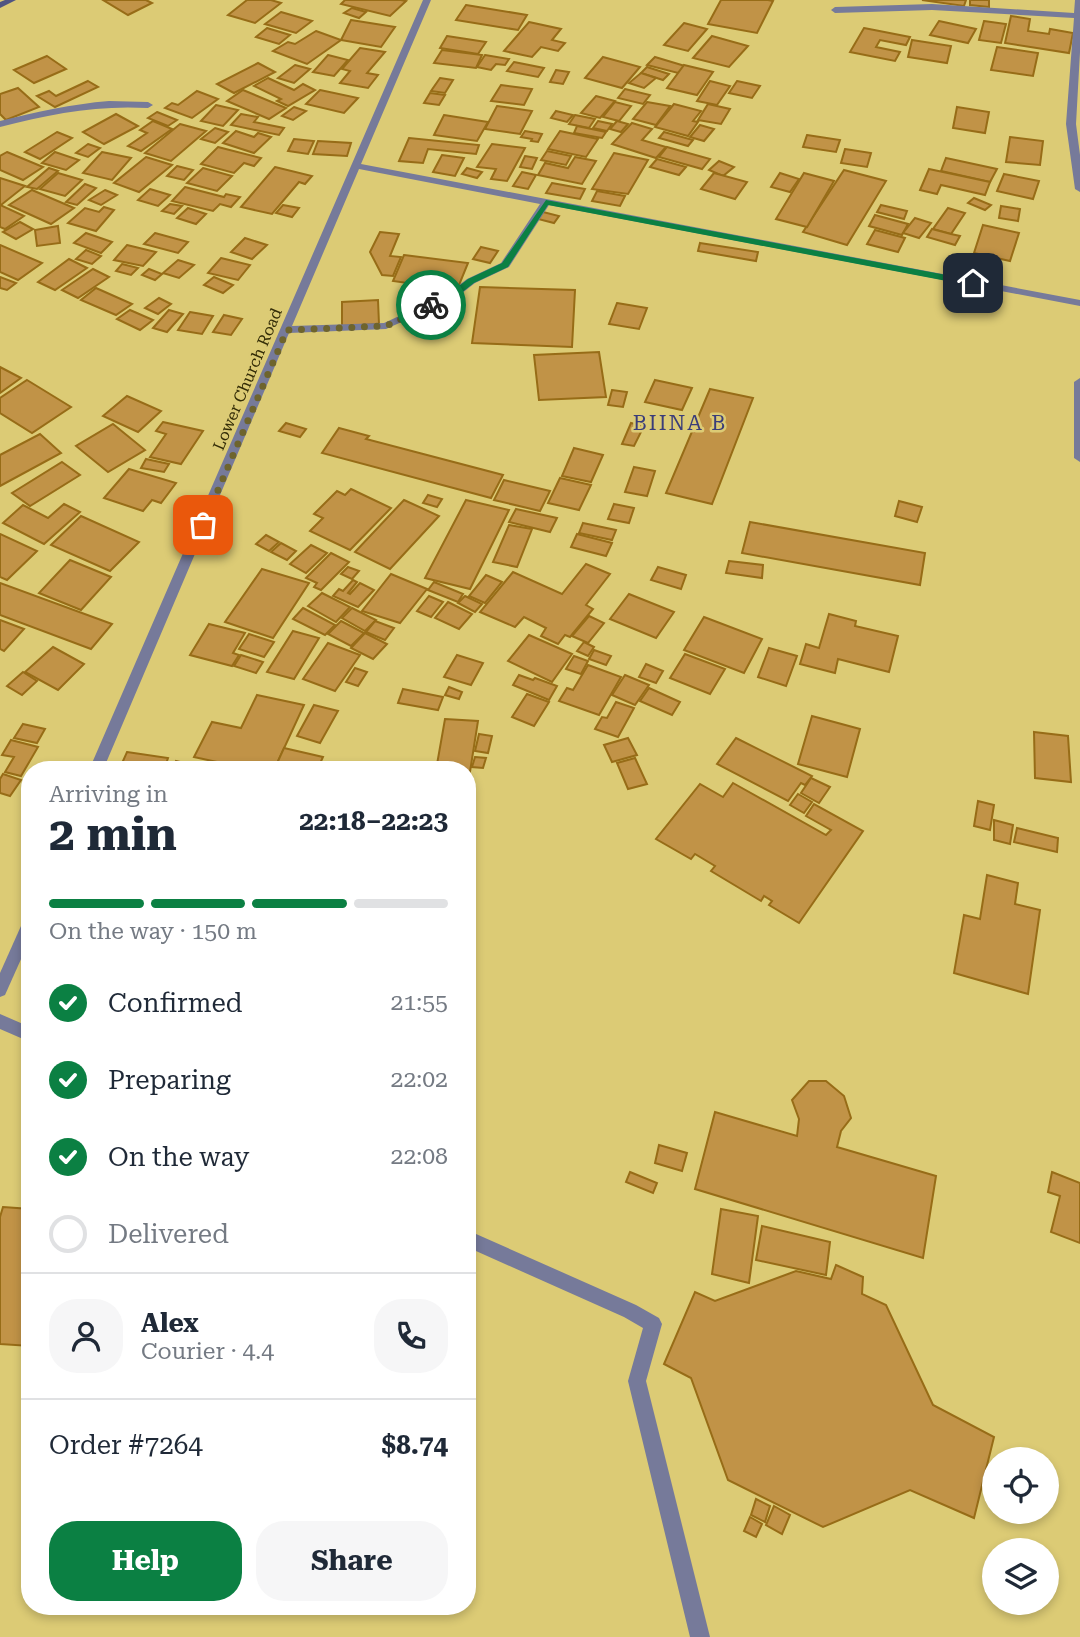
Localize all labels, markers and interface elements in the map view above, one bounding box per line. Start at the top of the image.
pin [943,253,1003,313]
icon: home [954,264,992,302]
courier [396,270,466,340]
icon: bike [412,286,450,324]
street label: Lower Church Road [209,305,286,453]
district label: BIINA B [633,411,727,435]
pin [173,495,233,555]
icon: bag [184,506,222,544]
text: Arriving in [49,781,168,808]
text: 22:18–22:23 [299,806,448,836]
text: 2 min [49,807,177,861]
text: On the way · 150 m [49,918,257,945]
icon: check [49,984,87,1022]
text: Confirmed [108,988,243,1018]
text: 21:55 [391,989,448,1016]
icon: check [49,1061,87,1099]
text: Preparing [108,1065,231,1095]
text: 22:02 [391,1066,448,1093]
icon: check [49,1138,87,1176]
text: On the way [108,1142,249,1172]
text: 22:08 [391,1143,448,1170]
text: Delivered [108,1219,229,1249]
button: person [49,1299,123,1373]
button: phone [374,1299,448,1373]
text: Alex [141,1308,199,1338]
text: Courier · 4.4 [141,1338,274,1365]
text: Order #7264 [49,1430,203,1460]
text: $8.74 [382,1430,448,1460]
map controls [982,1447,1059,1615]
button: locate [982,1447,1059,1524]
button: Help [49,1521,242,1601]
button: Share [256,1521,448,1601]
button: layers [982,1538,1059,1615]

